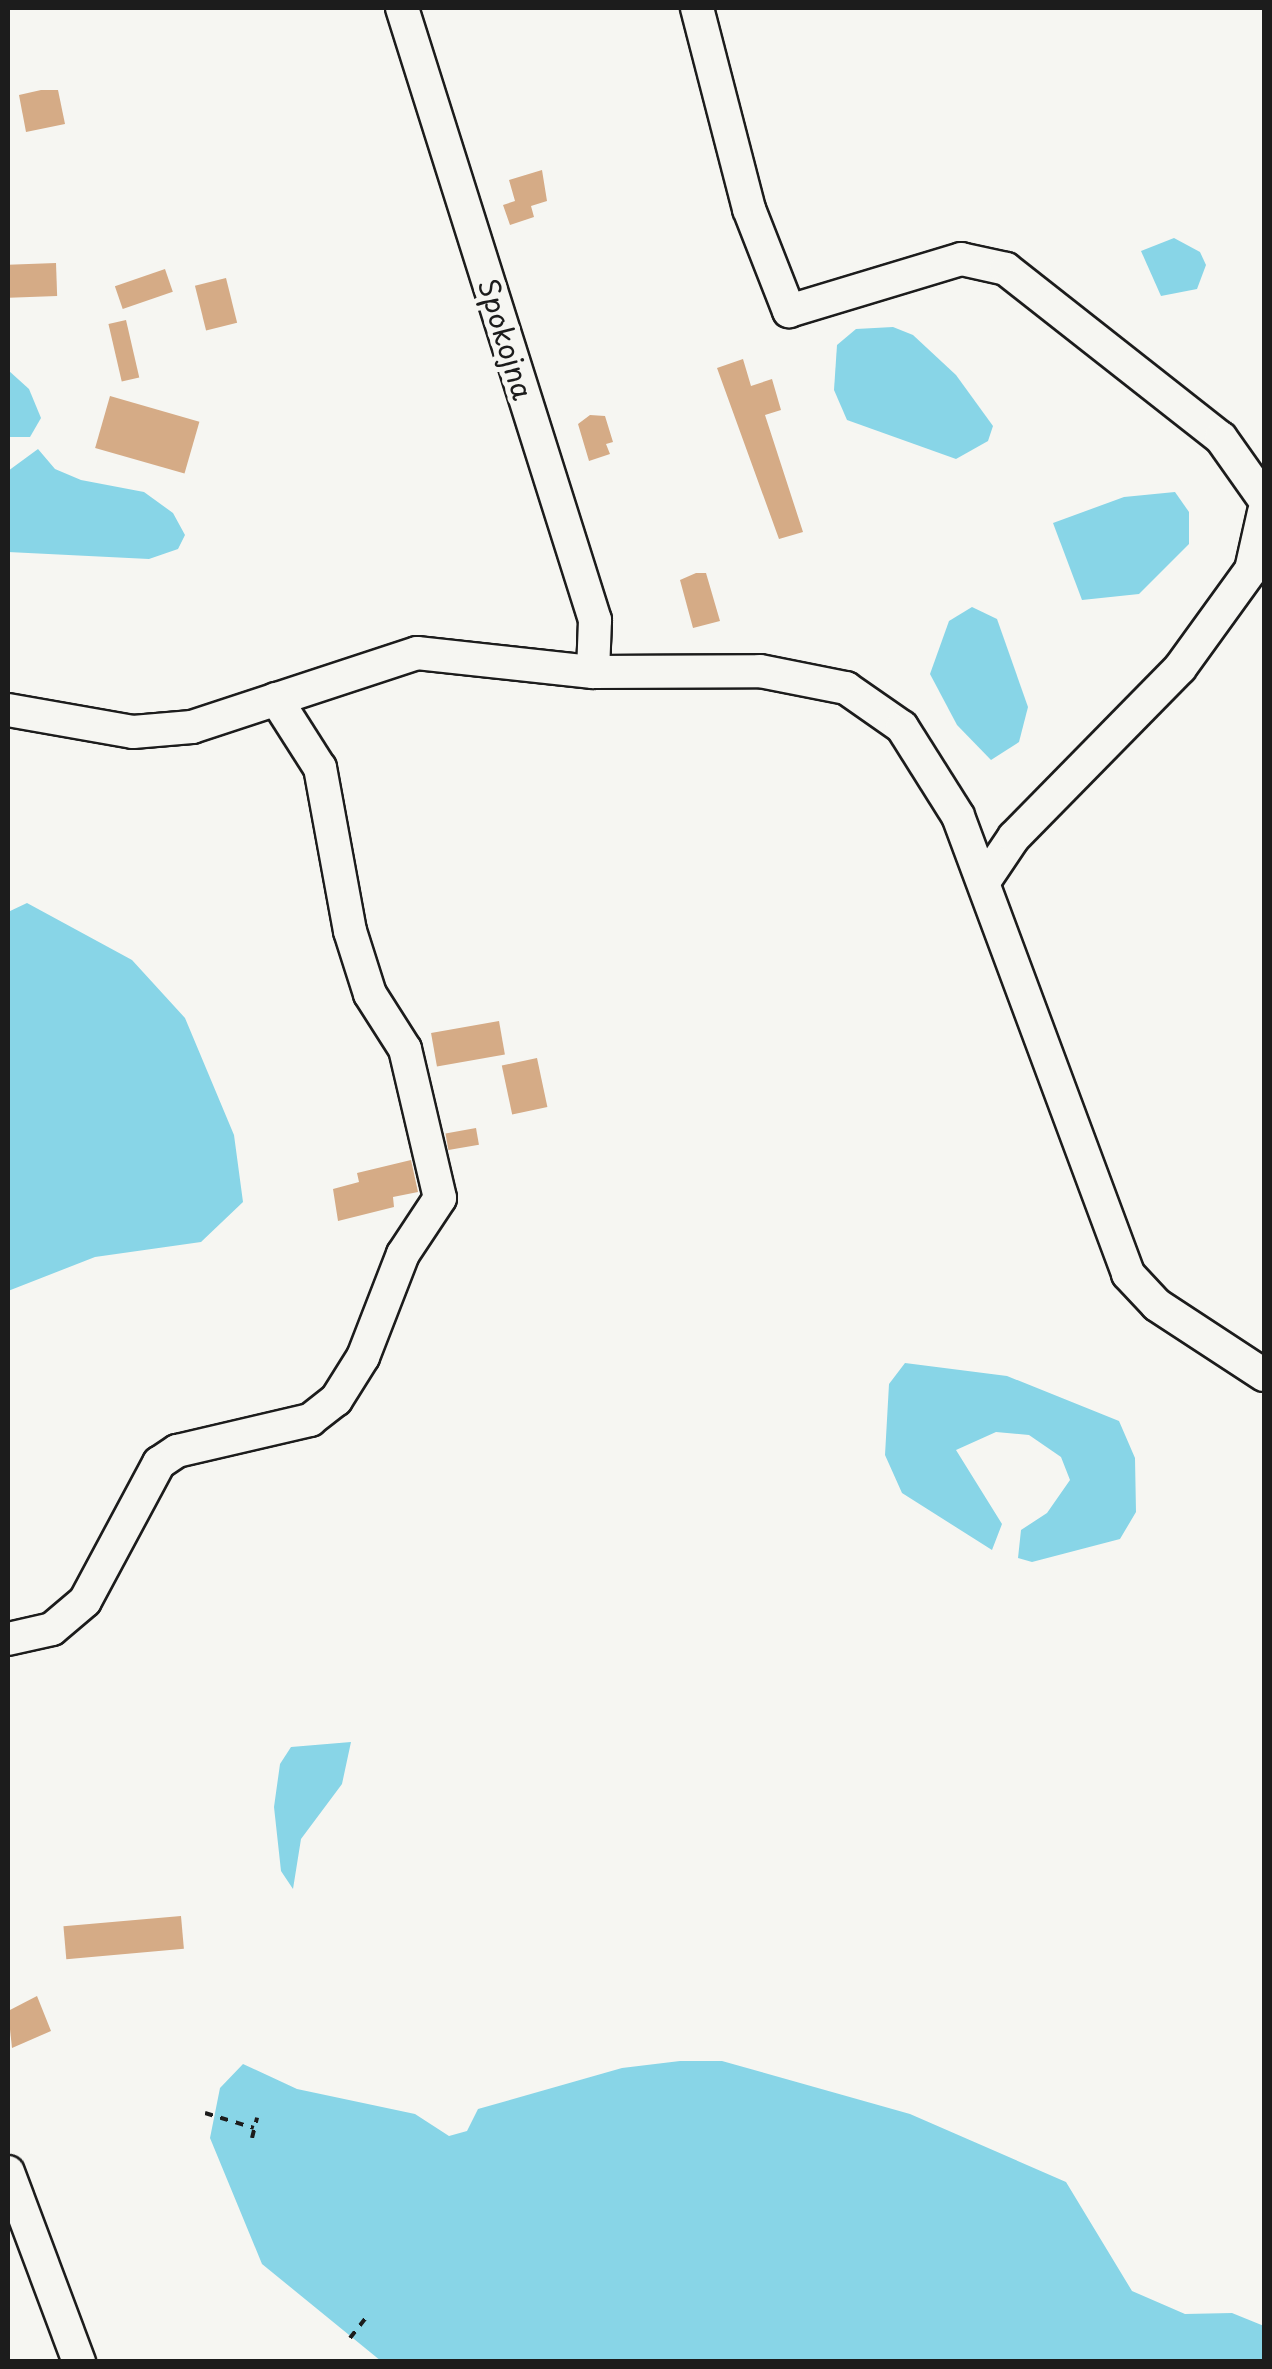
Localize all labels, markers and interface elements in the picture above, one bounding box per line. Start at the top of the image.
street label: Spokojna [472,275,540,403]

